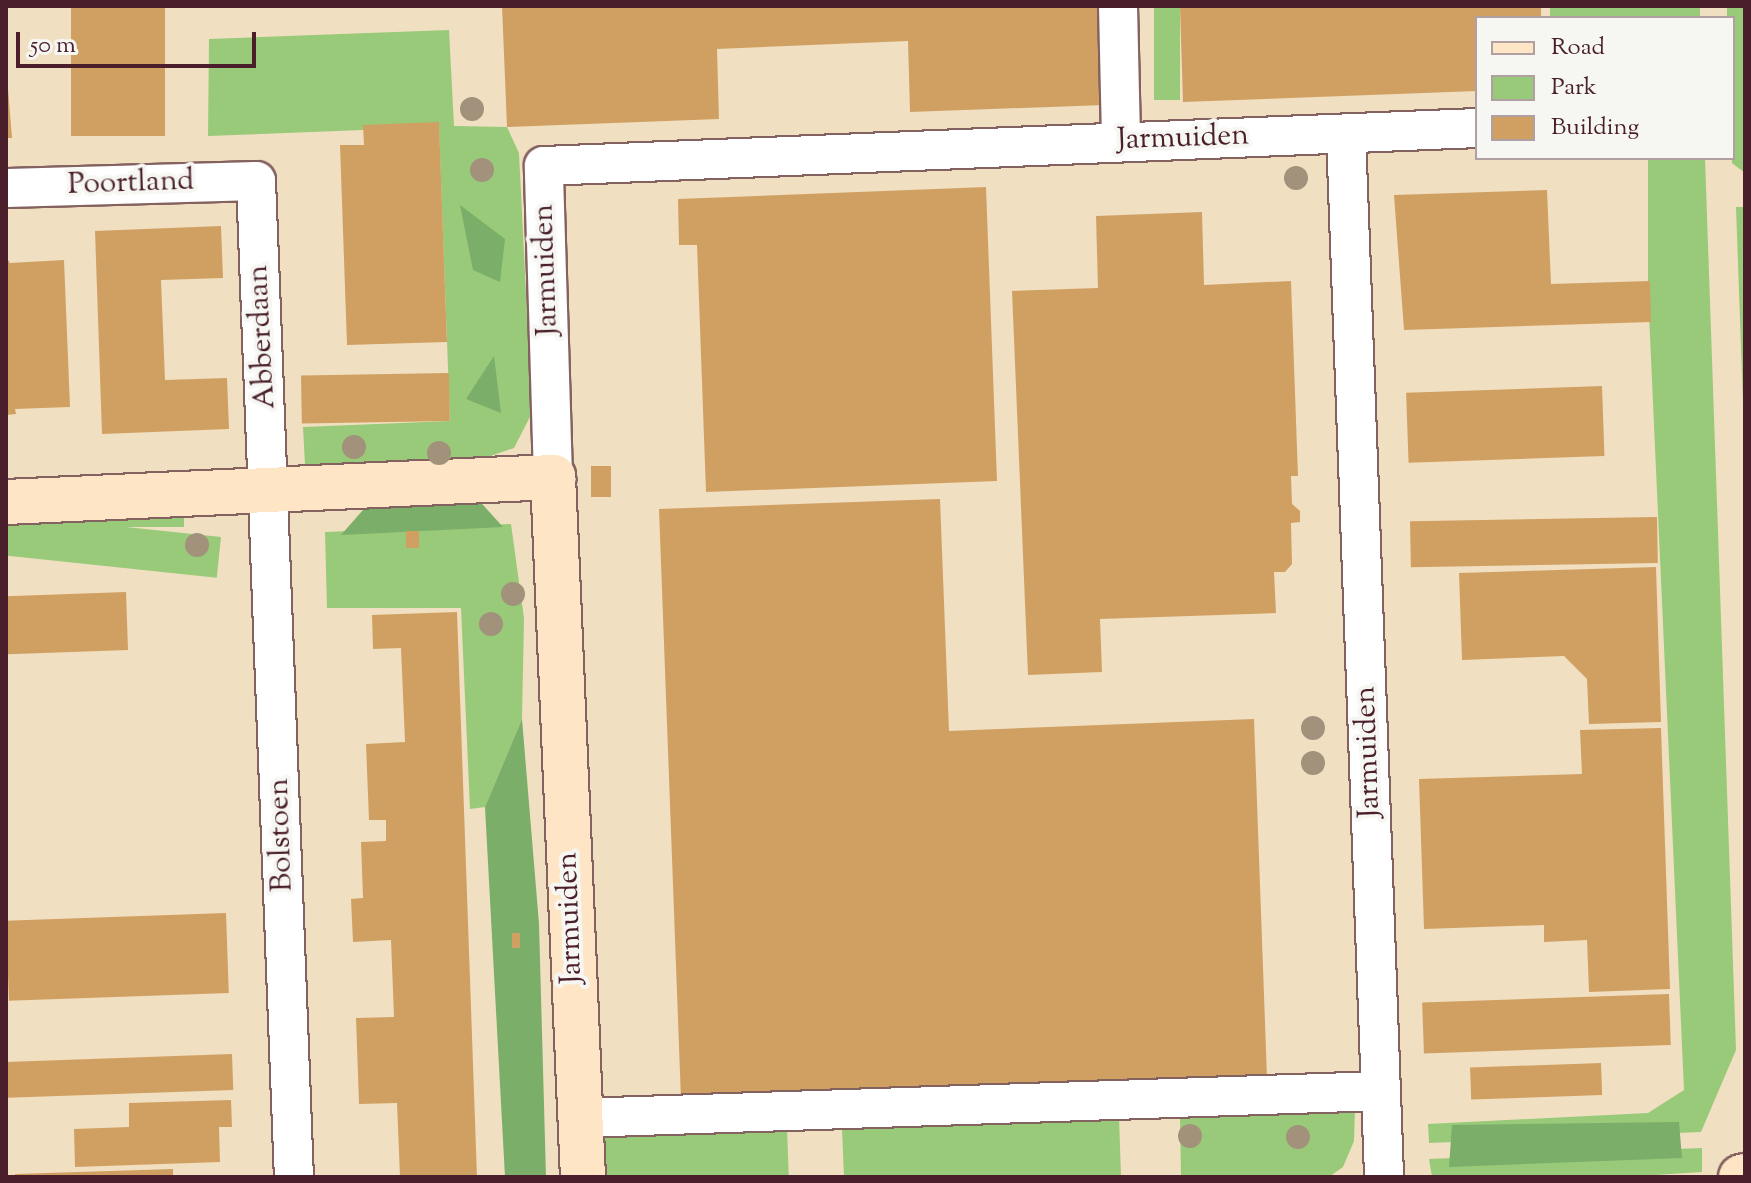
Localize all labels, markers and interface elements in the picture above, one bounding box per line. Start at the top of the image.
scale bar [20,16,260,66]
legend [1475,16,1735,160]
text: 50 m [30,29,76,63]
text: Road [1551,31,1605,65]
text: Park [1551,71,1597,105]
text: Building [1551,111,1639,145]
street label: Jarmuiden [1116,119,1250,159]
street label: Poortland [67,164,195,204]
street label: Jarmuiden [527,203,567,337]
street label: Abberdaan [241,264,285,410]
street label: Jarmuiden [1349,685,1389,819]
street label: Bolstoen [262,778,302,892]
street label: Jarmuiden [551,851,591,985]

